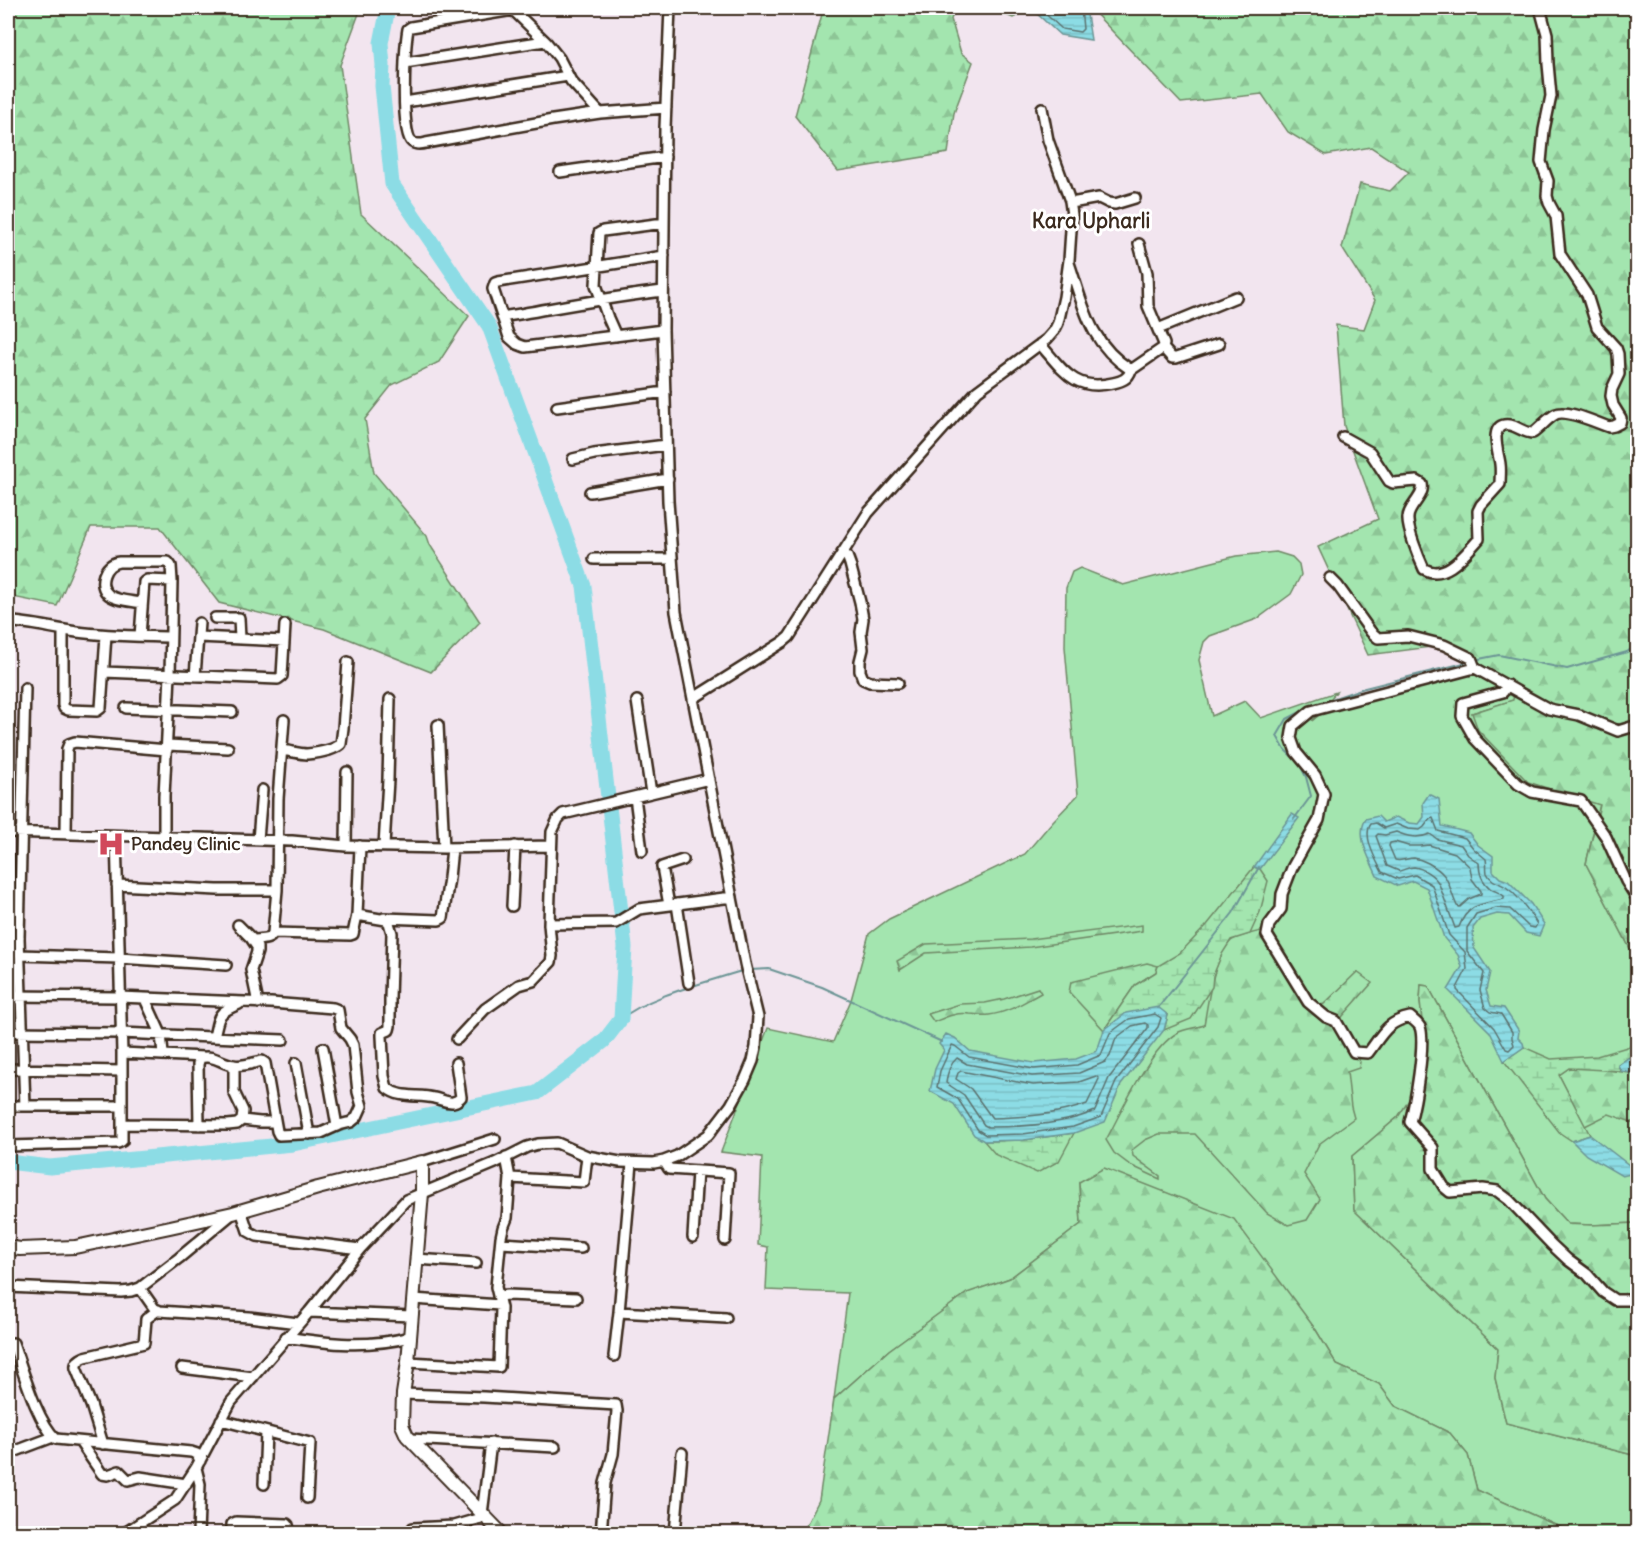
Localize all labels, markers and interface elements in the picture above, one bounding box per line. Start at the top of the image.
district label: Kara Upharli [1032,207,1150,234]
hospital icon: Pandey Clinic [96,829,126,859]
place label: Pandey Clinic [131,832,240,855]

